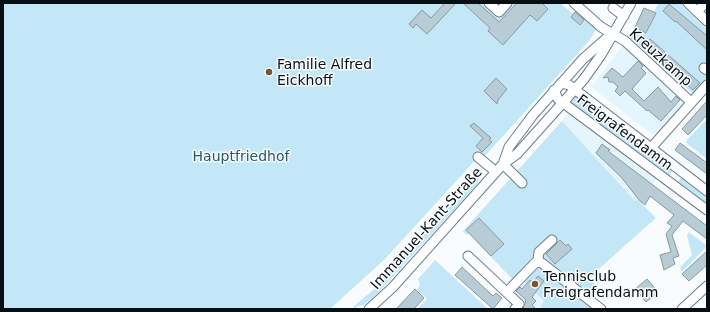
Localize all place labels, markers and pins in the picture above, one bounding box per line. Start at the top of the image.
place label: Familie Alfred Eickhoff [277,56,372,88]
marker: Familie Alfred Eickhoff [264,67,274,77]
place label: Tennisclub Freigrafendamm [542,268,658,300]
marker: Tennisclub Freigrafendamm [530,279,540,289]

